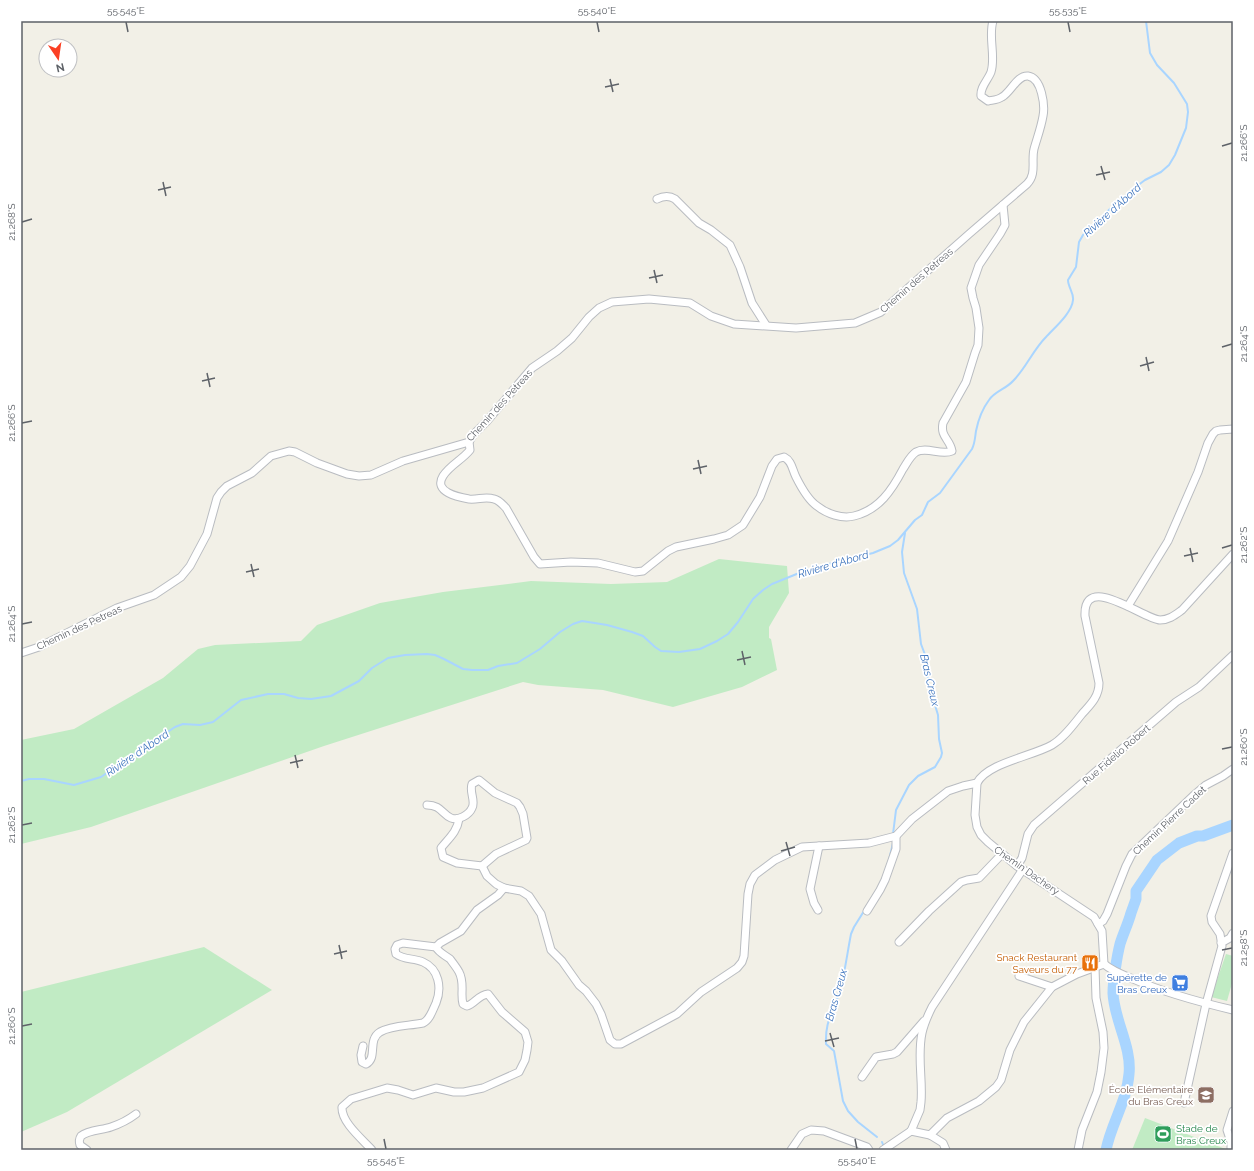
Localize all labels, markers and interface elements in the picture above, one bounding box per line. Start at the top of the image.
text: 55.545°E [107,5,145,16]
text: 55.540°E [578,5,616,16]
text: 55.535°E [1049,5,1087,16]
north arrow [38,38,78,78]
text: N [55,60,66,75]
text: 21.266°S [1238,124,1249,162]
water label: Rivière d'Abord [1081,181,1144,240]
text: 21.268°S [6,203,17,241]
street label: Chemin des Petreas [878,246,955,315]
text: 21.264°S [1238,326,1249,362]
street label: Chemin des Petreas [464,367,535,443]
text: 21.266°S [6,404,17,442]
text: 21.262°S [1238,527,1249,563]
water label: Rivière d'Abord [796,548,871,581]
street label: Chemin des Petreas [35,603,124,652]
text: 21.264°S [6,606,17,642]
water label: Bras Creux [917,653,942,708]
street label: Rue Fidelio Robert [1080,722,1153,787]
water label: Rivière d'Abord [103,727,172,779]
text: 21.260°S [1238,728,1249,766]
street label: Chemin Pierre Cadet [1131,783,1209,857]
text: 21.262°S [6,807,17,843]
street label: Chemin Dachery [992,844,1062,897]
text: 21.258°S [1238,930,1249,966]
place label: Snack Restaurant Saveurs du 77 [996,952,1078,975]
restaurant icon: Snack Restaurant Saveurs du 77 [1080,953,1100,973]
water label: Bras Creux [823,967,850,1023]
place label: Supérette de Bras Creux [1107,972,1167,995]
supermarket icon: Supérette de Bras Creux [1170,973,1190,993]
text: 21.260°S [6,1007,17,1045]
place label: École Elémentaire du Bras Creux [1109,1084,1193,1107]
school or university icon: École Elémentaire du Bras Creux [1196,1085,1216,1105]
place label: Stade de Bras Creux [1176,1123,1226,1146]
sports icon: Stade de Bras Creux [1153,1124,1173,1144]
text: 55.545°E [367,1155,405,1166]
text: 55.540°E [838,1155,876,1166]

